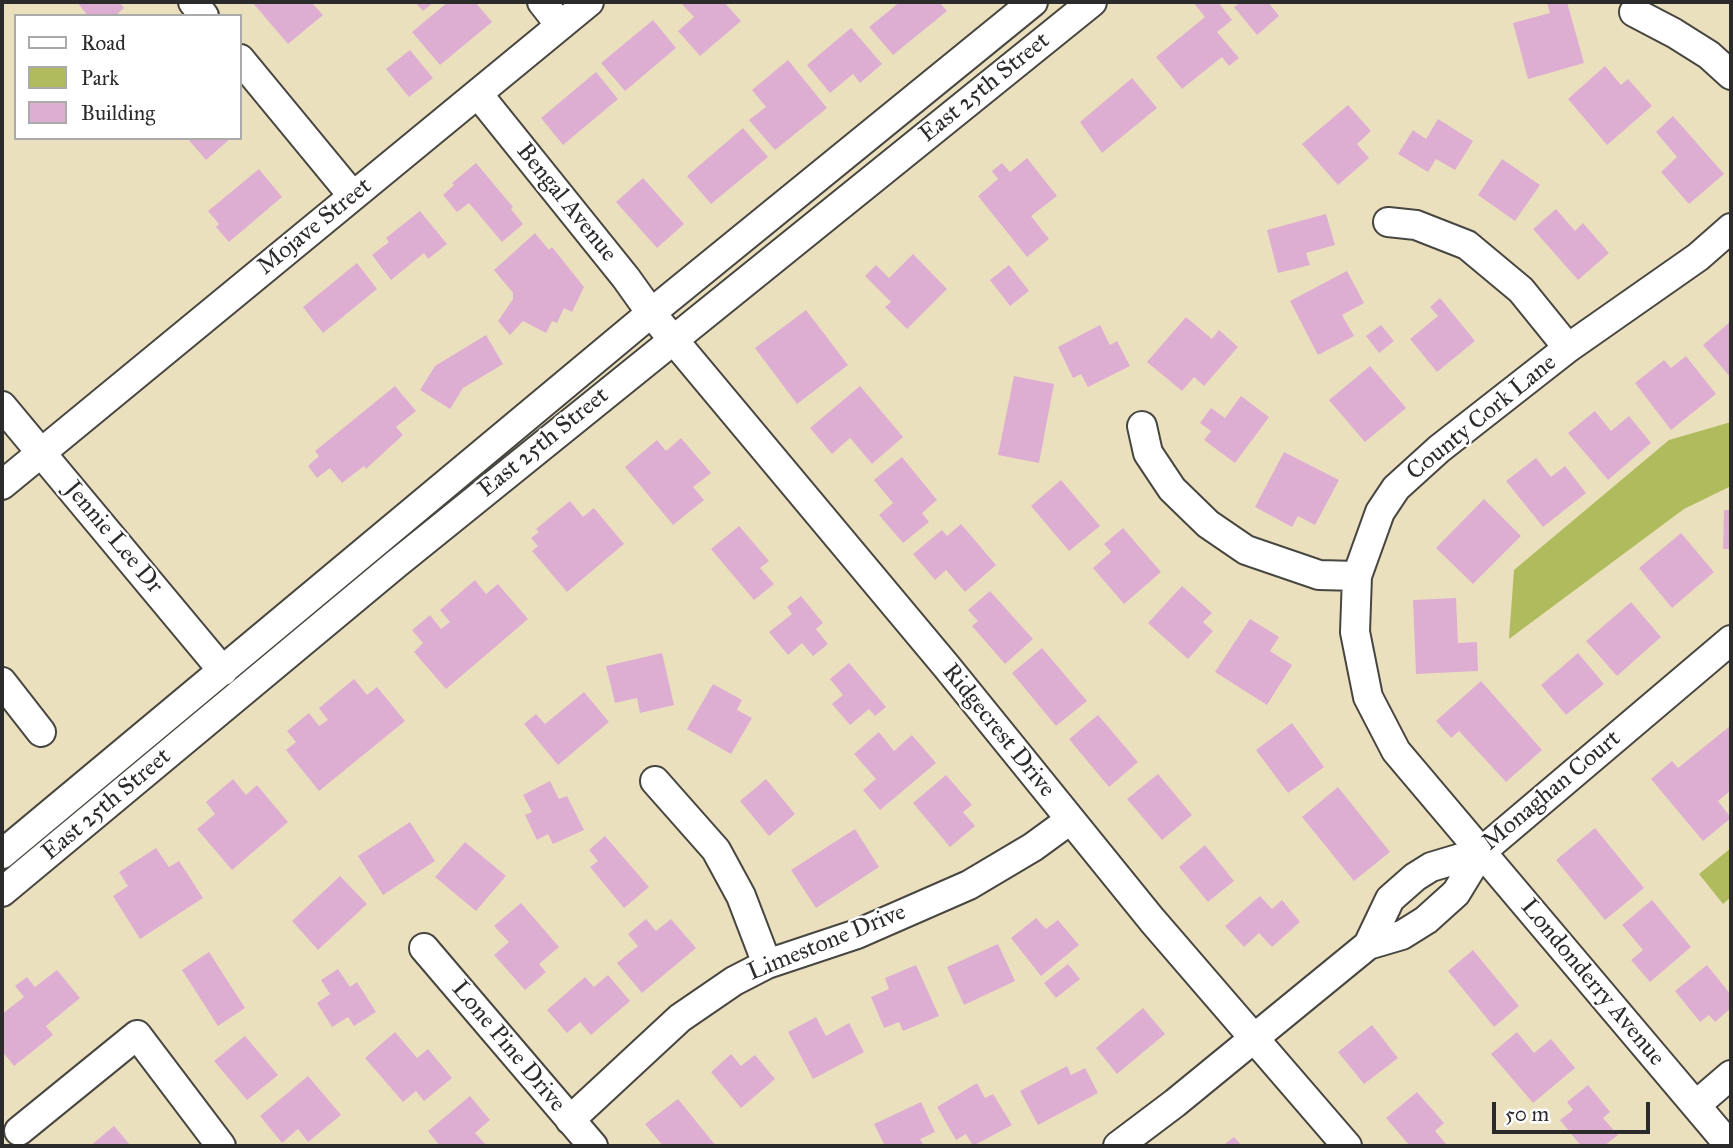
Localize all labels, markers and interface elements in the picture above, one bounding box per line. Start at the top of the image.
legend [14,14,242,140]
street label: East 25th Street [914,27,1056,149]
text: Road [81,30,126,56]
text: Park [81,65,119,91]
text: Building [81,100,155,126]
street label: Bengal Avenue [510,138,622,268]
street label: Mojave Street [252,172,378,282]
street label: County Cork Lane [1402,349,1562,487]
street label: East 25th Street [473,382,615,504]
street label: Jennie Lee Dr [58,476,168,600]
street label: Ridgecrest Drive [935,658,1061,804]
street label: Monaghan Court [1477,725,1627,857]
street label: East 25th Street [37,743,177,867]
street label: Londonderry Avenue [1514,894,1670,1072]
street label: Limestone Drive [744,898,910,988]
street label: Lone Pine Drive [445,976,571,1118]
scale bar [1495,1088,1652,1132]
text: 50 m [1505,1101,1549,1127]

